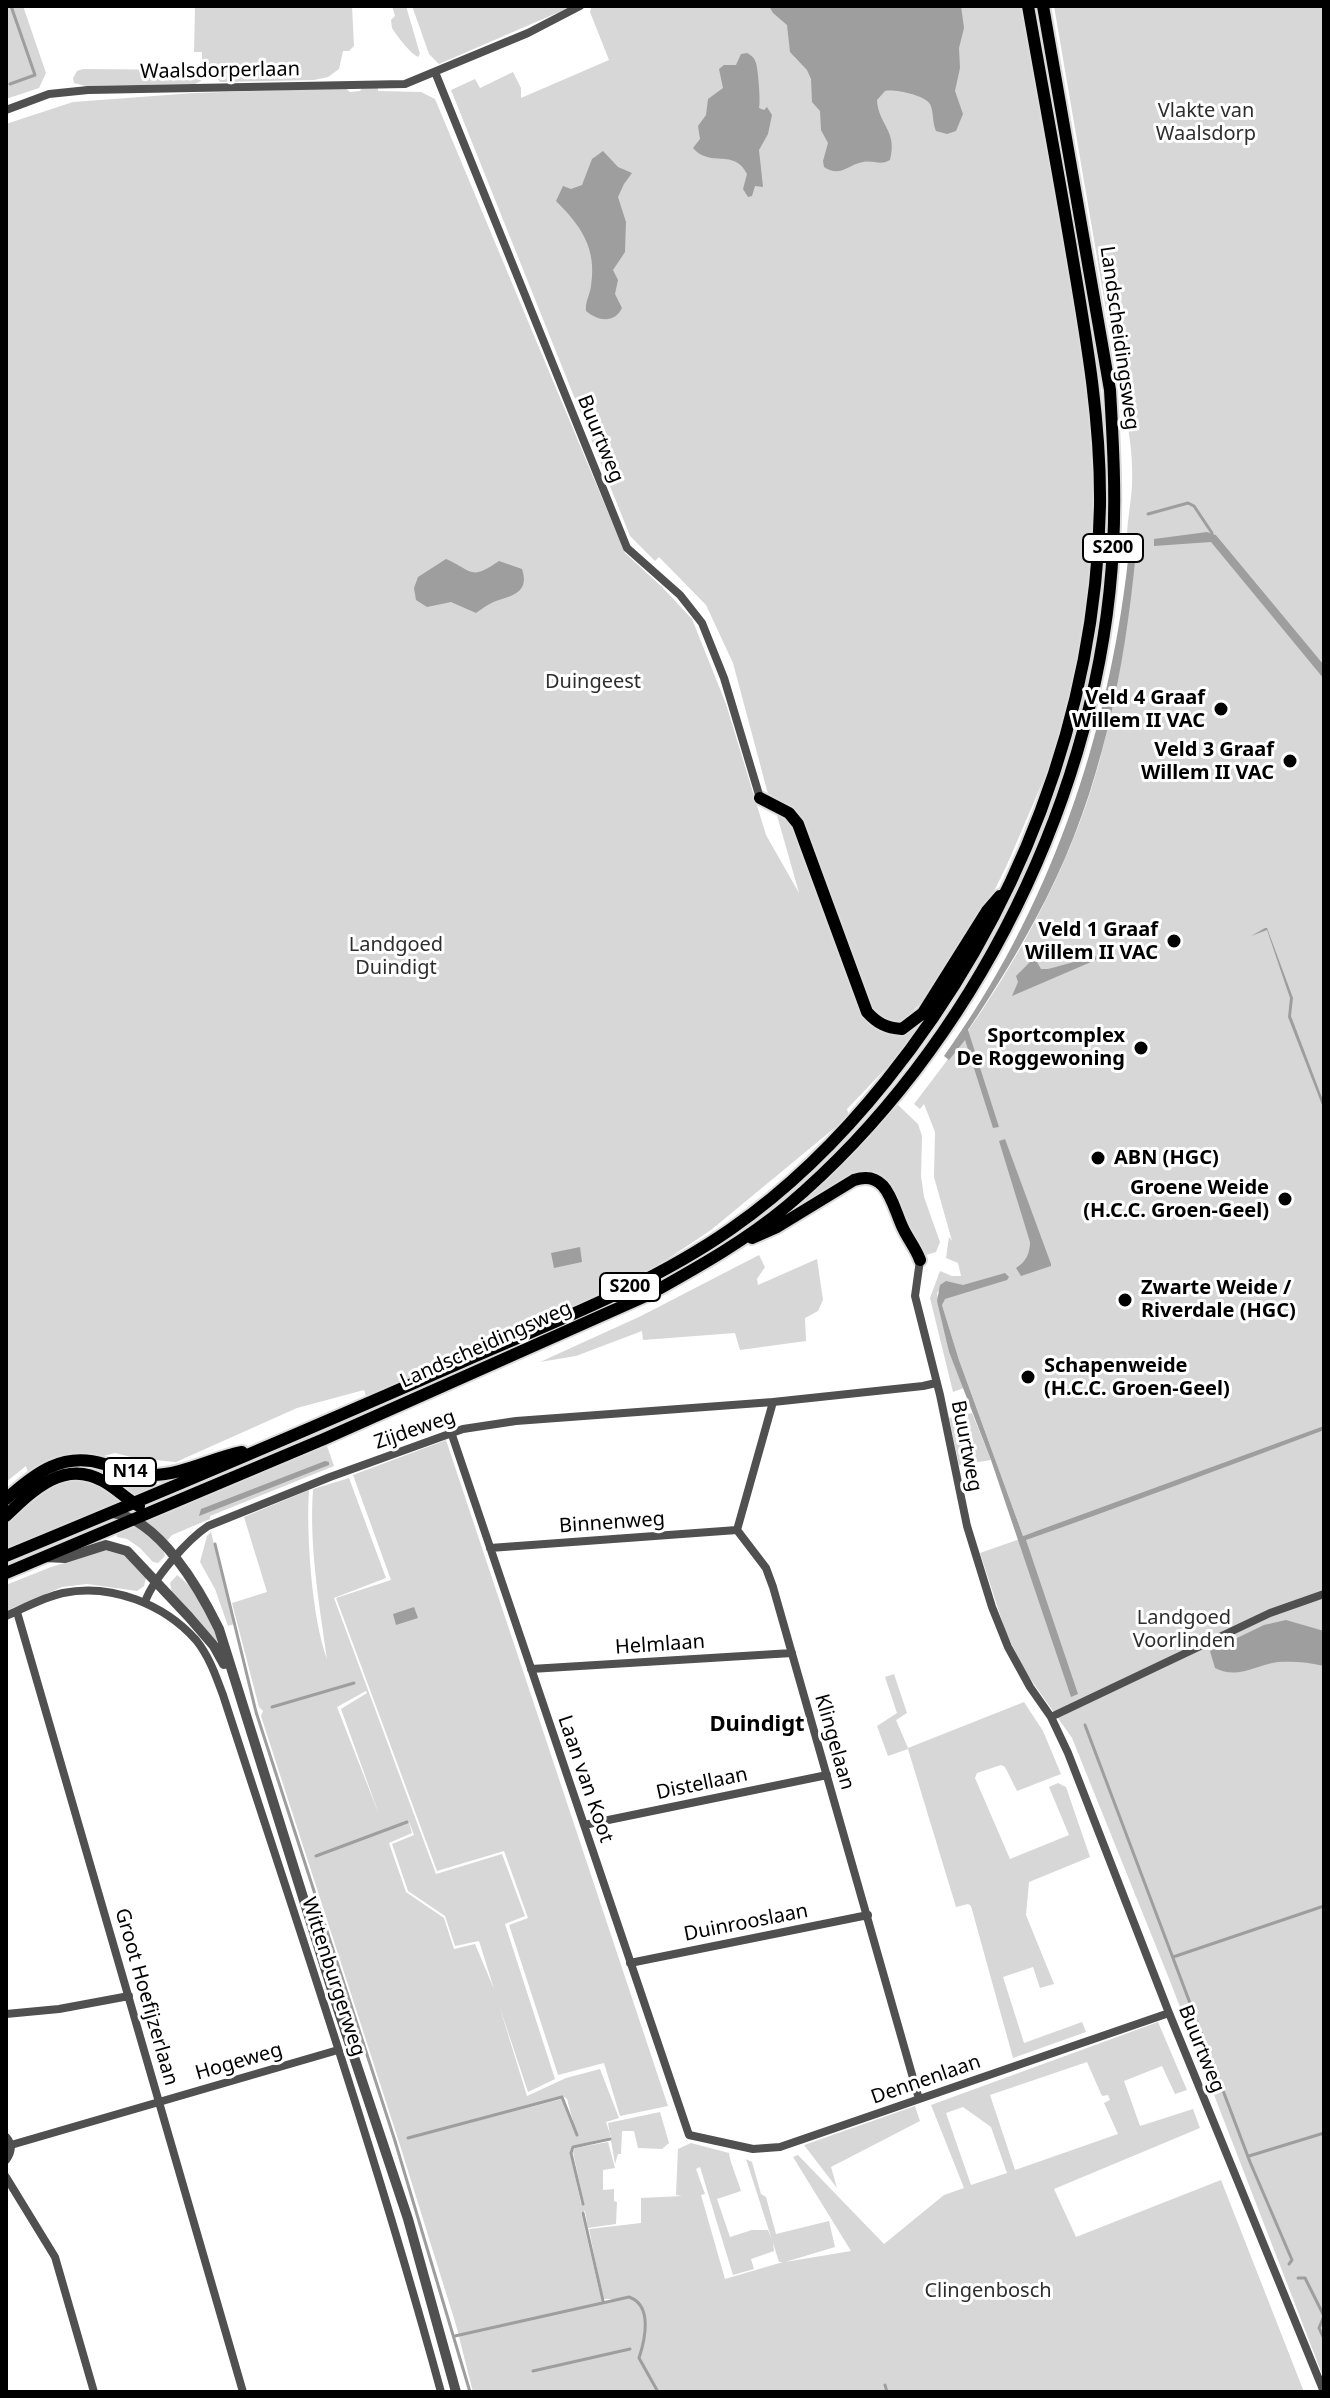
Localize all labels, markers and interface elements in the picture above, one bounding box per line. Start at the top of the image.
street label: Waalsdorperlaan [140,58,300,84]
park label: Vlakte van Waalsdorp [1156,99,1256,146]
street label: Landscheidingsweg [1094,245,1144,431]
street label: Buurtweg [572,392,628,486]
road number: S200 [1083,534,1143,562]
park label: Duingeest [545,670,641,694]
place label: Veld 4 Graaf Willem II VAC [1072,686,1205,733]
marker: Veld 4 Graaf Willem II VAC [1212,700,1230,718]
place label: Veld 3 Graaf Willem II VAC [1141,738,1274,785]
marker: Veld 3 Graaf Willem II VAC [1281,752,1299,770]
place label: Veld 1 Graaf Willem II VAC [1025,918,1158,965]
marker: Veld 1 Graaf Willem II VAC [1165,932,1183,950]
park label: Landgoed Duindigt [349,933,443,980]
place label: Sportcomplex De Roggewoning [957,1024,1125,1071]
marker: Sportcomplex De Roggewoning [1132,1039,1150,1057]
place label: ABN (HGC) [1114,1146,1219,1170]
marker: ABN (HGC) [1089,1149,1107,1167]
place label: Groene Weide (H.C.C. Groen-Geel) [1083,1176,1269,1223]
marker: Groene Weide (H.C.C. Groen-Geel) [1276,1190,1294,1208]
road number: S200 [600,1273,660,1301]
place label: Zwarte Weide / Riverdale (HGC) [1141,1276,1296,1323]
marker: Zwarte Weide / Riverdale (HGC) [1116,1291,1134,1309]
street label: Landscheidingsweg [396,1296,576,1394]
place label: Schapenweide (H.C.C. Groen-Geel) [1044,1354,1230,1401]
marker: Schapenweide (H.C.C. Groen-Geel) [1019,1368,1037,1386]
street label: Buurtweg [945,1398,987,1494]
street label: Zijdeweg [371,1405,459,1455]
road number: N14 [104,1458,156,1486]
street label: Binnenweg [558,1507,666,1539]
park label: Landgoed Voorlinden [1133,1606,1235,1653]
street label: Helmlaan [614,1630,706,1660]
street label: Klingelaan [809,1691,859,1793]
street label: Laan van Koot [552,1712,618,1846]
district label: Duindigt [709,1712,805,1738]
street label: Distellaan [654,1763,750,1805]
street label: Wittenburgerweg [296,1894,370,2060]
street label: Duinrooslaan [682,1899,810,1947]
street label: Groot Hoefijzerlaan [109,1906,183,2088]
street label: Buurtweg [1173,2002,1229,2096]
street label: Hogeweg [193,2038,285,2086]
street label: Dennenlaan [868,2050,984,2110]
park label: Clingenbosch [924,2279,1052,2303]

